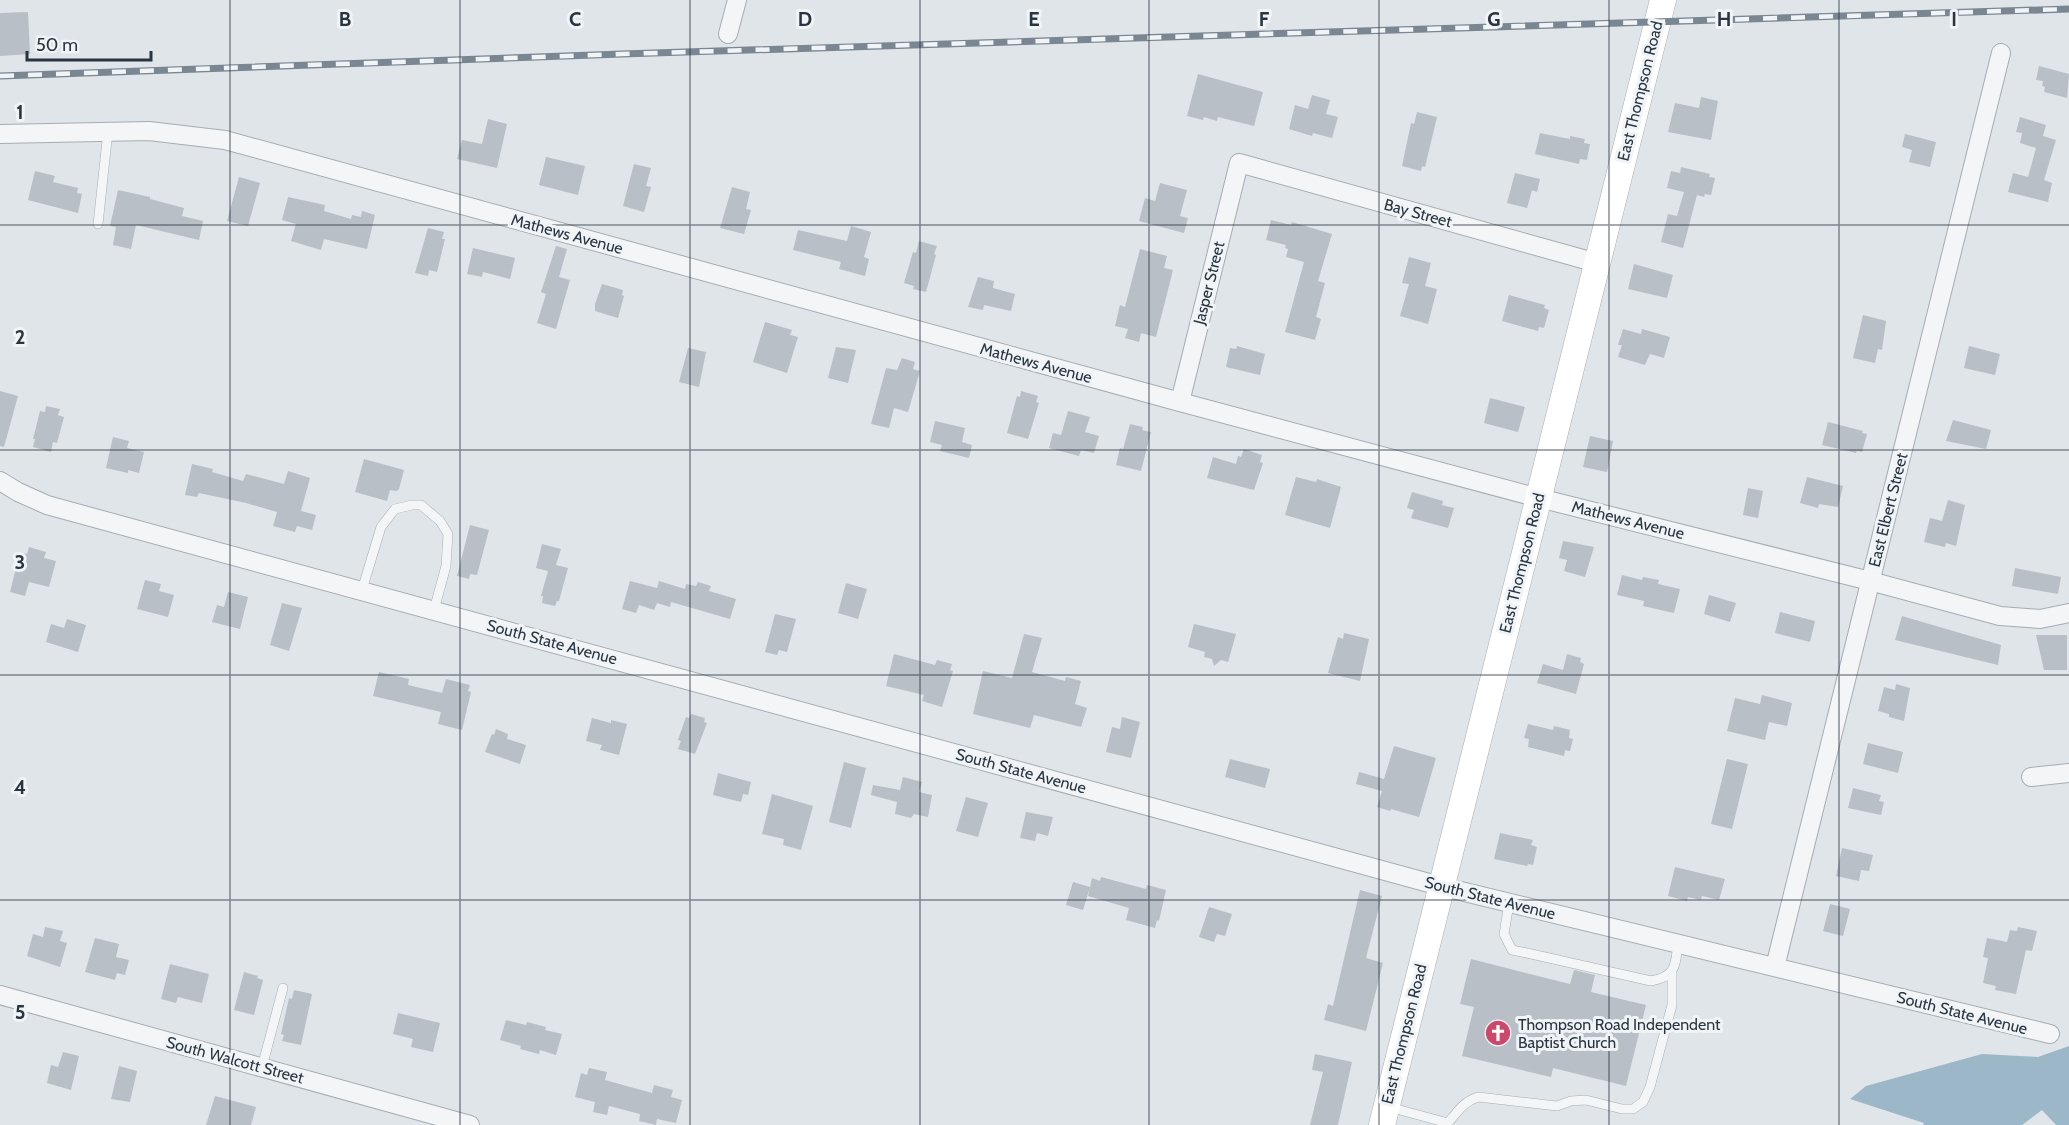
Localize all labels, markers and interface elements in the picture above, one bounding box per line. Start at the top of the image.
text: B [339,7,351,31]
text: C [569,7,581,31]
text: D [798,7,812,31]
text: E [1028,7,1040,31]
text: F [1259,7,1270,31]
text: G [1487,7,1501,31]
text: H [1717,7,1731,31]
text: I [1951,7,1957,31]
street label: East Thompson Road [1613,19,1667,163]
scale bar [27,24,152,62]
text: 50 m [36,34,78,56]
text: 1 [16,100,24,124]
street label: Bay Street [1382,195,1455,231]
street label: Mathews Avenue [509,210,625,258]
street label: Jasper Street [1189,239,1229,328]
text: 2 [15,325,25,349]
street label: Mathews Avenue [978,339,1094,387]
street label: East Elbert Street [1865,450,1912,569]
street label: East Thompson Road [1495,491,1549,635]
street label: Mathews Avenue [1570,497,1686,543]
text: 3 [15,550,25,574]
street label: South State Avenue [485,615,619,669]
street label: South State Avenue [954,744,1088,798]
text: 4 [14,775,26,799]
street label: South State Avenue [1423,873,1557,923]
street label: East Thompson Road [1377,962,1431,1106]
street label: South State Avenue [1895,988,2029,1038]
text: 5 [15,1000,25,1024]
place label: Thompson Road Independent Baptist Church [1518,1015,1721,1052]
church icon: Thompson Road Independent Baptist Church [1483,1018,1513,1048]
street label: South Walcott Street [164,1033,306,1088]

